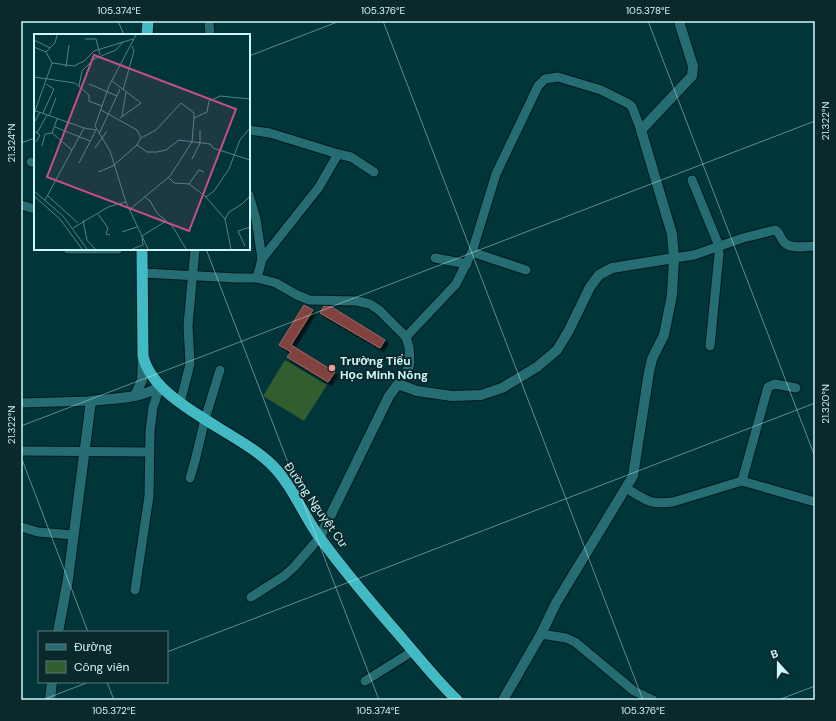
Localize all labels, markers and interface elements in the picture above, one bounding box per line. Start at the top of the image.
text: 105.374°E [97,4,141,17]
text: 105.376°E [361,4,405,17]
text: 105.378°E [626,4,670,17]
inset map [34,34,250,250]
text: 21.322°N [819,102,832,140]
text: 21.324°N [5,124,18,162]
place label: Trường Tiểu Học Minh Nông [340,353,428,383]
marker: Trường Tiểu Học Minh Nông [327,363,337,373]
text: 21.320°N [819,384,832,424]
text: 21.322°N [5,406,18,444]
street label: Đường Nguyệt Cư [280,459,352,551]
legend [38,631,168,683]
text: Đường [74,639,112,655]
north arrow [758,643,798,683]
text: B [769,646,780,661]
text: Công viên [74,659,130,675]
text: 105.372°E [92,704,136,717]
text: 105.374°E [356,704,400,717]
text: 105.376°E [621,704,665,717]

